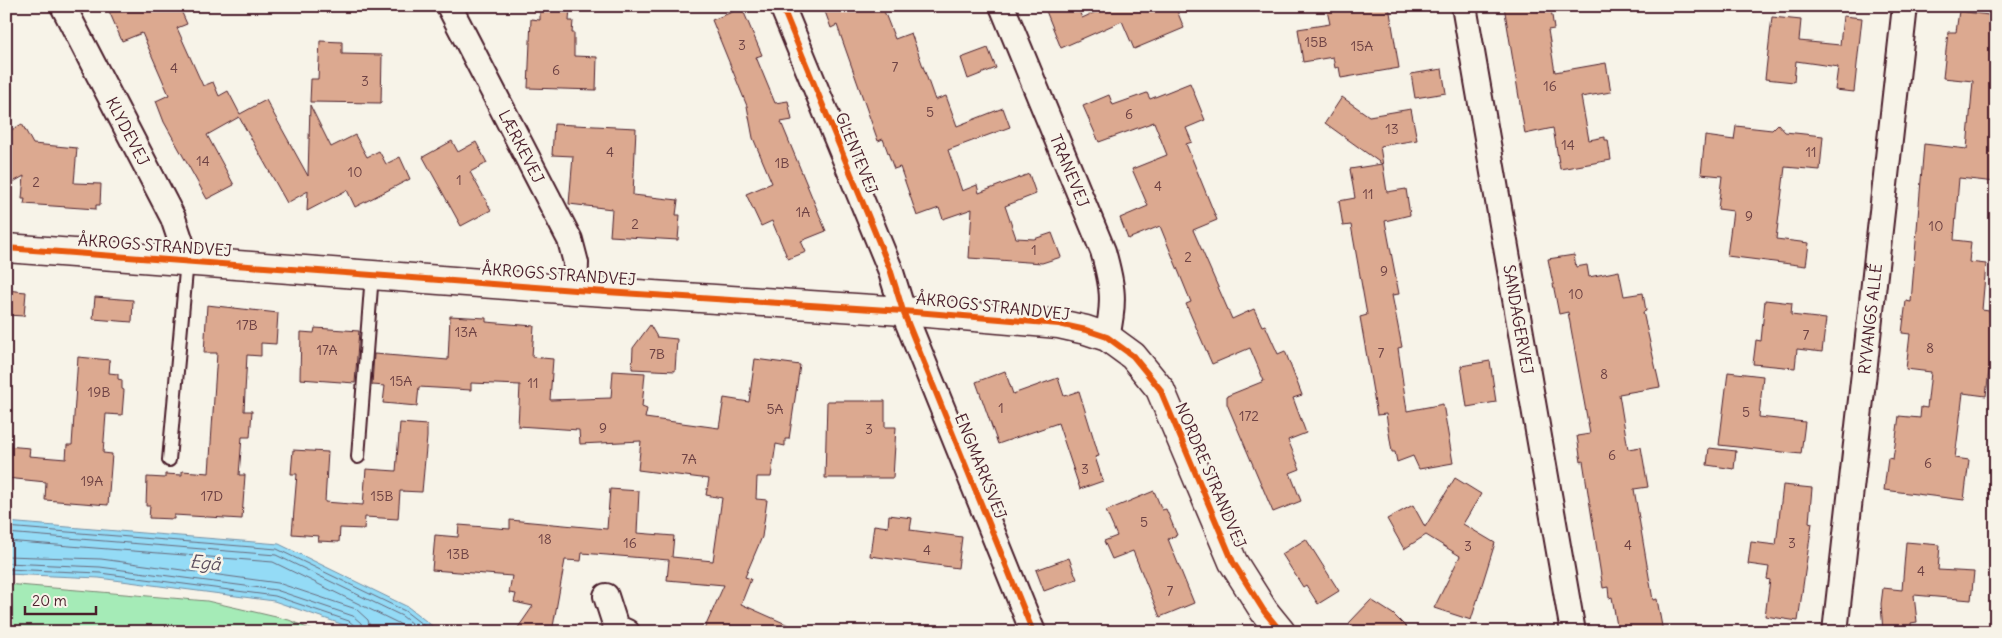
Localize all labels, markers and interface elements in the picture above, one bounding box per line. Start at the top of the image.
house number: 15B [1305,33,1327,51]
house number: 3 [738,36,746,54]
house number: 15A [1351,37,1373,55]
house number: 7 [892,58,899,76]
house number: 4 [170,59,178,77]
house number: 6 [552,61,560,79]
house number: 3 [361,72,369,90]
house number: 16 [1543,77,1557,95]
street label: KLYDEVEJ [102,93,154,169]
house number: 5 [926,103,934,121]
house number: 6 [1125,105,1133,123]
street label: LÆRKEVEJ [494,106,549,186]
street label: GLENTEVEJ [832,109,882,197]
house number: 13 [1385,120,1399,138]
street label: TRANEVEJ [1046,131,1094,210]
house number: 14 [1561,136,1575,154]
house number: 4 [606,143,614,161]
house number: 11 [1805,143,1817,161]
house number: 14 [196,152,210,170]
house number: 1B [775,154,789,172]
house number: 10 [348,163,362,181]
house number: 1 [456,171,462,189]
house number: 2 [32,173,40,191]
house number: 4 [1154,177,1162,195]
house number: 11 [1362,185,1374,203]
house number: 1A [796,203,810,221]
house number: 9 [1745,207,1753,225]
house number: 2 [631,215,639,233]
house number: 10 [1929,217,1943,235]
street label: ÅKROGS STRANDVEJ [77,230,233,260]
house number: 1 [1031,241,1037,259]
house number: 2 [1184,248,1192,266]
street label: ÅKROGS STRANDVEJ [481,259,637,289]
house number: 9 [1380,262,1388,280]
street label: SANDAGERVEJ [1499,263,1538,376]
street label: RYVANGS ALLÉ [1854,263,1886,375]
house number: 10 [1569,285,1583,303]
street label: ÅKROGS STRANDVEJ [915,288,1071,324]
house number: 17B [236,316,258,334]
house number: 13A [455,323,477,341]
house number: 7 [1803,326,1810,344]
house number: 8 [1926,339,1934,357]
house number: 17A [316,341,338,359]
house number: 7 [1378,344,1385,362]
house number: 7B [649,345,665,363]
house number: 8 [1600,365,1608,383]
house number: 15A [390,372,412,390]
house number: 11 [527,374,539,392]
house number: 19B [88,383,110,401]
house number: 1 [998,399,1004,417]
street label: NORDRE STRANDVEJ [1171,399,1251,551]
house number: 5A [766,400,784,418]
house number: 5 [1742,403,1750,421]
house number: 172 [1239,407,1259,425]
street label: ENGMARKSVEJ [951,410,1011,522]
house number: 9 [599,419,607,437]
house number: 3 [865,420,873,438]
house number: 6 [1608,446,1616,464]
house number: 7A [681,450,697,468]
house number: 6 [1924,454,1932,472]
house number: 3 [1081,460,1089,478]
house number: 19A [81,472,103,490]
house number: 17D [201,487,223,505]
house number: 15B [371,487,393,505]
house number: 5 [1140,513,1148,531]
house number: 18 [538,530,552,548]
house number: 16 [623,534,637,552]
house number: 3 [1788,534,1796,552]
house number: 4 [1624,536,1632,554]
house number: 3 [1464,537,1472,555]
house number: 4 [923,541,931,559]
house number: 13B [447,545,469,563]
water label: Egå [189,549,223,576]
house number: 4 [1917,562,1925,580]
house number: 7 [1167,582,1174,600]
scale bar [25,583,96,615]
text: 20 m [32,591,67,610]

